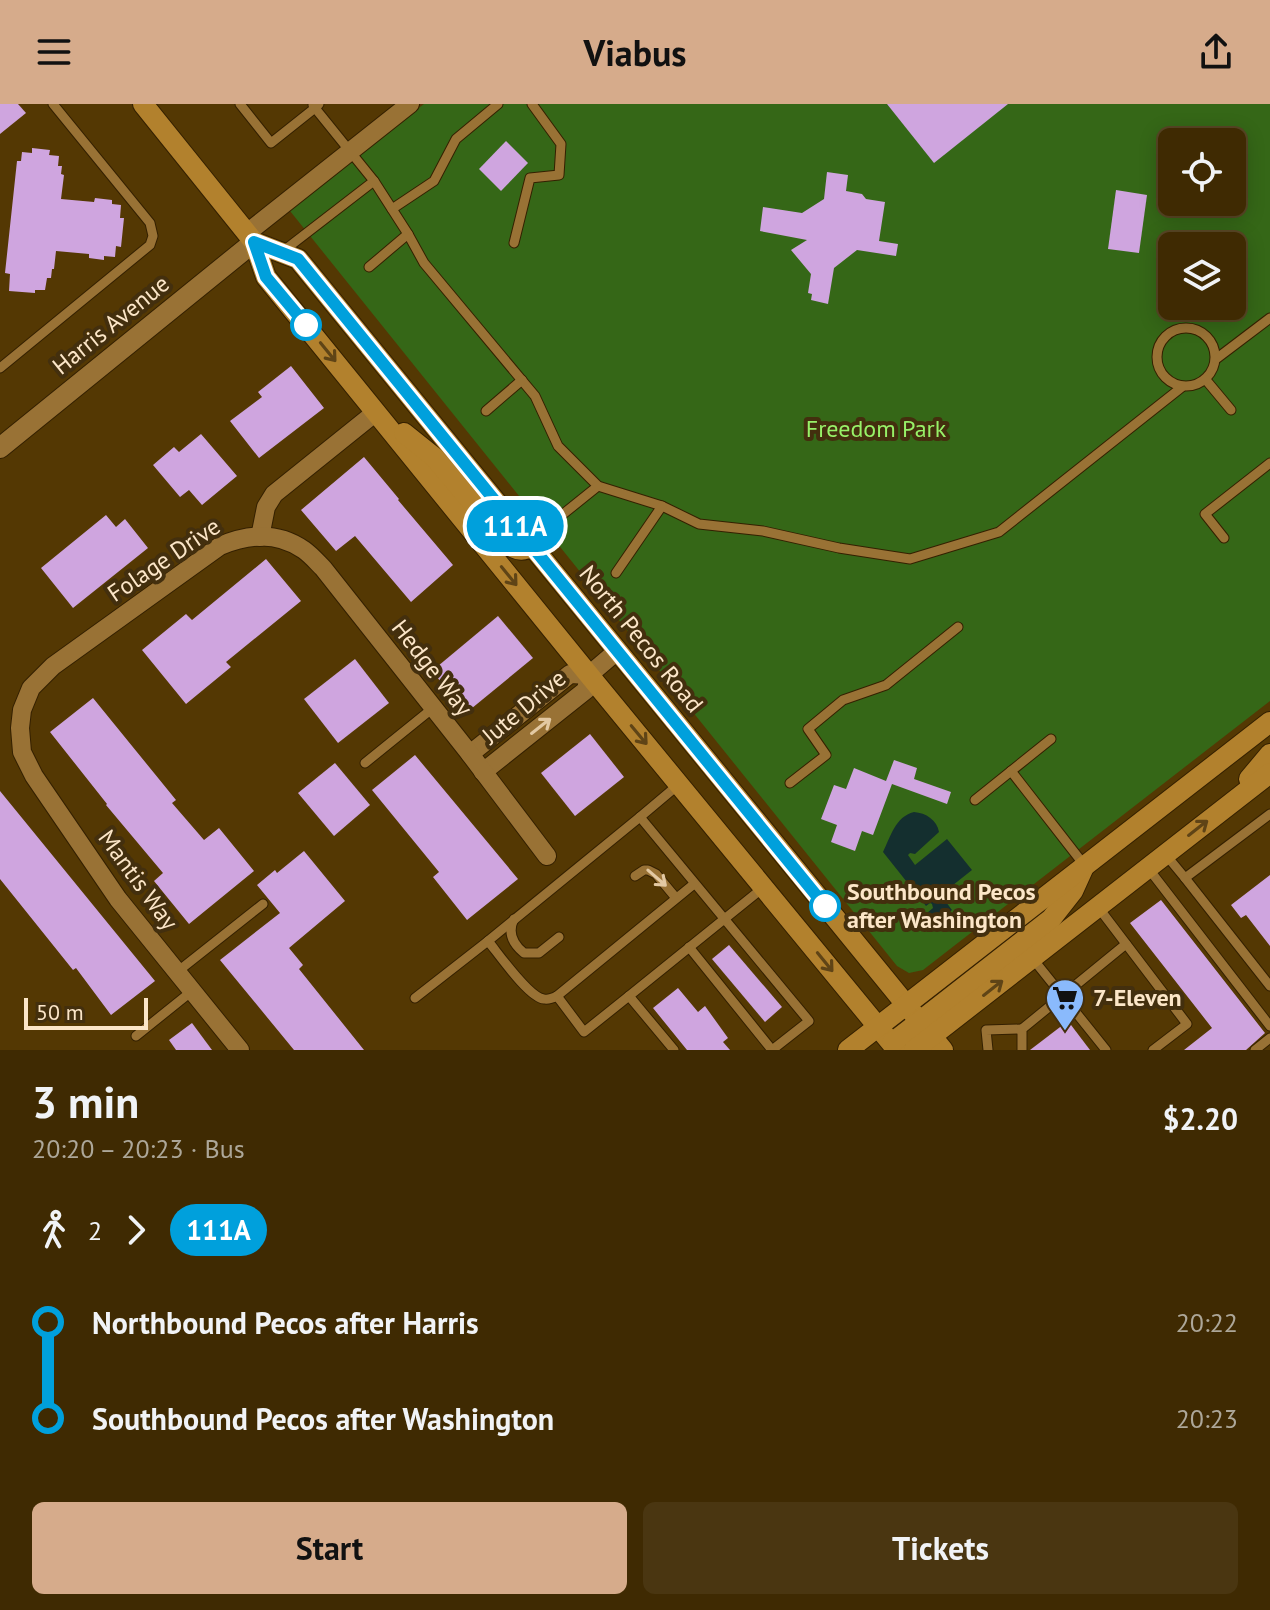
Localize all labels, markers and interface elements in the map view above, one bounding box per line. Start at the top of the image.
text: Viabus [583,29,687,76]
icon: menu [32,30,76,74]
icon: share [1194,30,1238,74]
map controls [1158,128,1246,320]
button: locate [1158,128,1246,216]
button: layers [1158,232,1246,320]
street label: Harris Avenue [46,268,175,381]
unlabelled marker [291,310,321,340]
one-way arrow [318,342,336,363]
park label: Freedom Park [806,413,947,444]
line badge: 111A [459,500,571,552]
text: 111A [483,507,547,544]
street label: Folage Drive [101,511,226,609]
street label: North Pecos Road [573,559,710,719]
one-way arrow [500,565,518,586]
street label: Hedge Way [385,613,480,722]
street label: Jute Drive [475,663,572,751]
one-way arrow [530,717,550,735]
one-way arrow [630,724,648,745]
one-way arrow [1187,820,1209,837]
street label: Mantis Way [92,823,185,936]
one-way arrow [646,869,667,887]
place label: Southbound Pecos after Washington [847,876,1036,935]
marker: Southbound Pecos after Washington [810,891,840,921]
one-way arrow [816,951,834,972]
supermarket icon: 7-Eleven [1044,977,1086,1032]
one-way arrow [982,979,1003,997]
place label: 7-Eleven [1093,982,1182,1013]
scale bar [24,994,148,1030]
text: 50 m [36,998,84,1026]
text: 3 min [32,1073,139,1130]
text: $2.20 [1163,1099,1238,1138]
text: 20:20 – 20:23 · Bus [32,1132,245,1165]
icon: walk [32,1208,76,1252]
icon: forward [114,1208,158,1252]
text: 111A [186,1211,251,1248]
text: 2 [88,1214,102,1247]
text: Northbound Pecos after Harris [92,1303,479,1342]
text: 20:22 [1176,1306,1238,1339]
text: Southbound Pecos after Washington [92,1399,554,1438]
text: 20:23 [1176,1402,1238,1435]
button: Start [32,1502,627,1594]
button: Tickets [643,1502,1238,1594]

